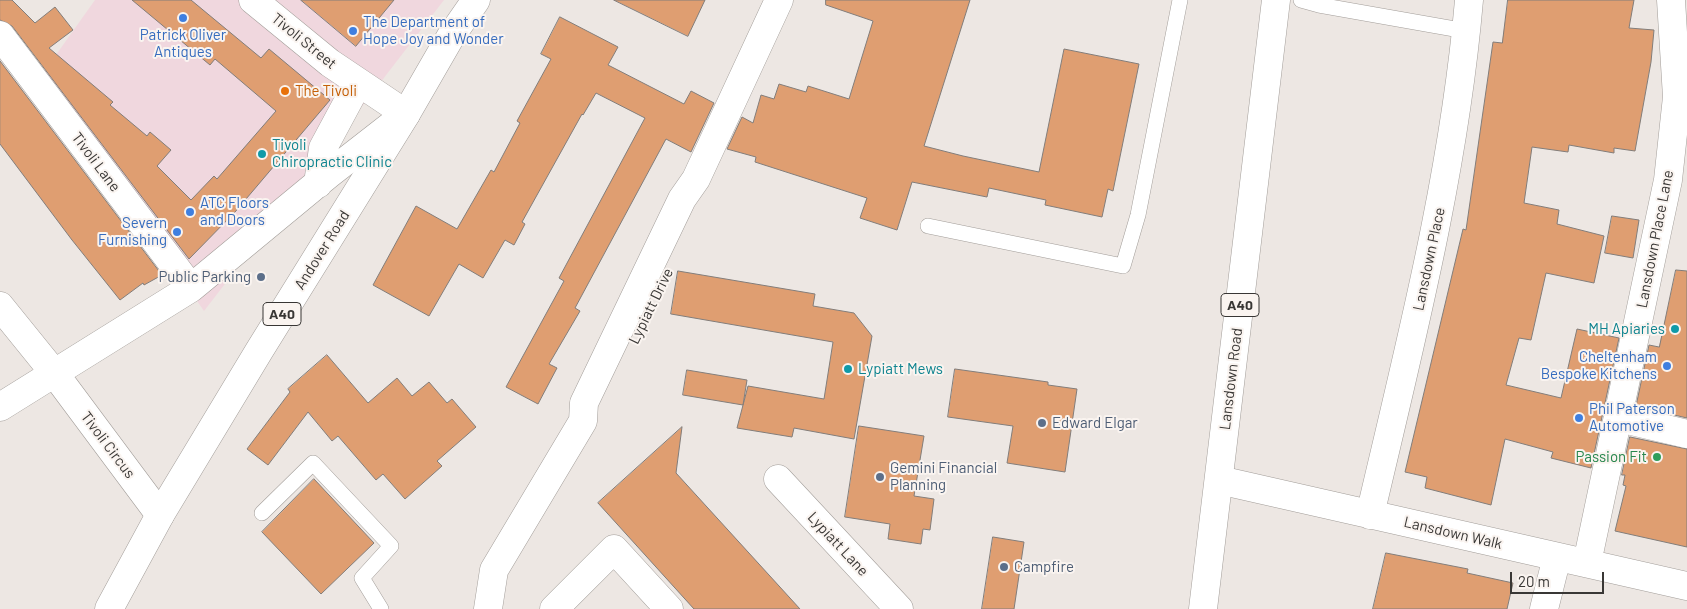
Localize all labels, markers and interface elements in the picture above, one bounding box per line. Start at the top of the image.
street label: Tivoli Street [268,9,340,73]
marker: Patrick Oliver Antiques [177,12,189,24]
place label: The Department of Hope Joy and Wonder [363,13,504,48]
marker: The Department of Hope Joy and Wonder [347,25,359,37]
place label: Patrick Oliver Antiques [140,26,226,61]
place label: The Tivoli [295,82,357,100]
marker: The Tivoli [279,85,291,97]
street label: Tivoli Lane [68,129,124,195]
place label: Tivoli Chiropractic Clinic [272,136,392,171]
marker: Tivoli Chiropractic Clinic [256,148,268,160]
street label: Lansdown Place Lane [1633,168,1677,310]
place label: ATC Floors and Doors [200,194,269,229]
marker: ATC Floors and Doors [184,206,196,218]
street label: Lansdown Place [1409,206,1449,312]
street label: Andover Road [291,207,353,293]
place label: Severn Furnishing [98,214,167,249]
marker: Severn Furnishing [171,226,183,238]
street label: Lypiatt Drive [625,265,677,347]
place label: Public Parking [158,268,251,286]
marker: Public Parking [255,271,267,283]
road number: A40 [1221,294,1259,316]
road number: A40 [263,302,301,326]
place label: MH Apiaries [1588,320,1665,338]
marker: MH Apiaries [1669,323,1681,335]
street label: Lansdown Road [1216,327,1246,431]
place label: Cheltenham Bespoke Kitchens [1541,348,1657,383]
place label: Lypiatt Mews [858,360,943,378]
marker: Cheltenham Bespoke Kitchens [1661,360,1673,372]
marker: Lypiatt Mews [842,363,854,375]
place label: Phil Paterson Automotive [1589,400,1675,435]
street label: Tivoli Circus [77,408,139,482]
marker: Phil Paterson Automotive [1573,412,1585,424]
place label: Edward Elgar [1052,414,1138,432]
marker: Edward Elgar [1036,417,1048,429]
place label: Passion Fit [1575,448,1647,466]
marker: Passion Fit [1651,451,1663,463]
place label: Gemini Financial Planning [890,459,997,494]
marker: Gemini Financial Planning [874,471,886,483]
street label: Lypiatt Lane [804,508,872,580]
street label: Lansdown Walk [1402,513,1504,553]
place label: Campfire [1014,558,1074,576]
marker: Campfire [998,561,1010,573]
scale bar [1512,562,1606,594]
text: 20 m [1518,572,1550,590]

